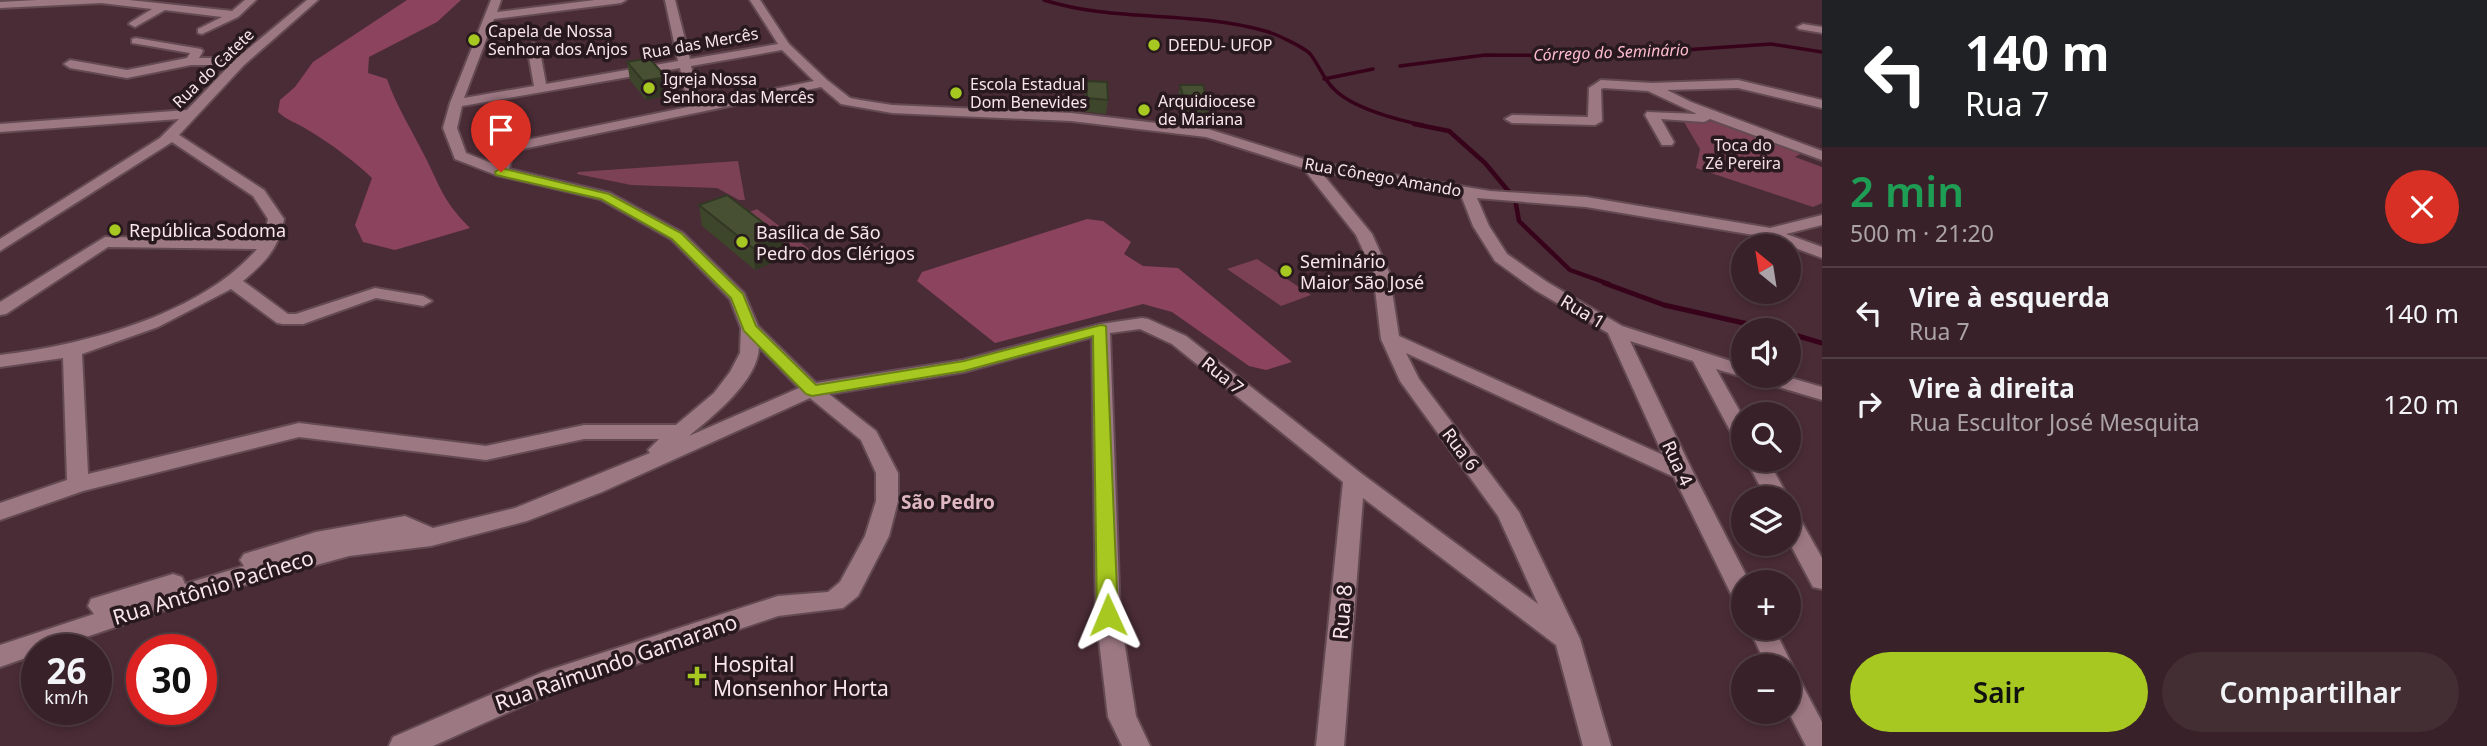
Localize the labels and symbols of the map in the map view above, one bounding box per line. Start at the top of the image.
place label: Capela de Nossa Senhora dos Anjos [488,20,628,60]
street label: Rua das Mercês [640,22,760,64]
street label: Rua do Catete [167,23,259,113]
marker: Capela de Nossa Senhora dos Anjos [466,32,482,48]
place label: DEEDU- UFOP [1168,34,1272,56]
marker: DEEDU- UFOP [1146,37,1162,53]
water label: Córrego do Seminário [1533,38,1689,66]
place label: Igreja Nossa Senhora das Mercês [663,68,815,108]
place label: Escola Estadual Dom Benevides [970,73,1087,113]
marker: Igreja Nossa Senhora das Mercês [641,80,657,96]
marker: Escola Estadual Dom Benevides [948,85,964,101]
place label: Arquidiocese de Mariana [1158,90,1255,130]
pin [471,100,531,172]
marker: Arquidiocese de Mariana [1136,102,1152,118]
park label: Toca do Zé Pereira [1705,134,1781,174]
street label: Rua Cônego Amando [1303,152,1463,202]
place label: República Sodoma [129,218,286,242]
place label: Basílica de São Pedro dos Clérigos [756,220,915,265]
marker: República Sodoma [107,222,123,238]
marker: Basílica de São Pedro dos Clérigos [734,234,750,250]
north arrow [1731,234,1801,304]
place label: Seminário Maior São José [1300,249,1424,294]
marker: Seminário Maior São José [1278,263,1294,279]
street label: Rua 1 [1557,289,1609,333]
street label: Rua 7 [1197,351,1249,399]
street label: Rua 6 [1437,423,1485,475]
street label: Rua 4 [1657,436,1699,490]
district label: São Pedro [901,489,995,515]
street label: Rua Antônio Pacheco [109,543,317,631]
position arrow [1071,578,1145,652]
street label: Rua 8 [1326,583,1358,641]
street label: Rua Raimundo Gamarano [491,607,741,717]
speed limit sign: 30 [126,634,217,725]
place label: Hospital Monsenhor Horta [713,650,889,702]
marker: Hospital Monsenhor Horta [687,666,707,686]

